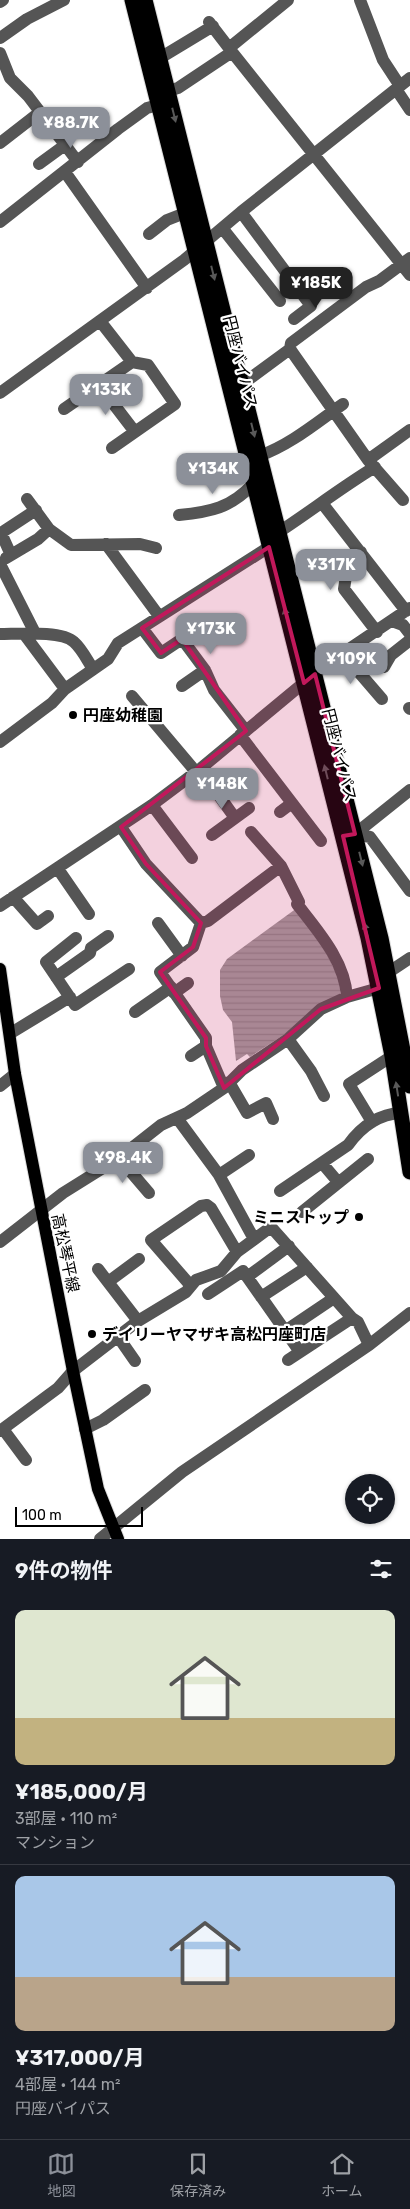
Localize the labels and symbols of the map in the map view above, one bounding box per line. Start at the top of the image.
pin: ¥88.7K [30,106,112,149]
one-way arrow [170,108,178,123]
one-way arrow [209,265,217,280]
pin: ¥185K [281,266,351,309]
street label: 円座バイパス [220,313,261,411]
pin: ¥133K [71,374,141,416]
one-way arrow [249,423,257,438]
pin: ¥134K [178,452,248,495]
pin: ¥317K [296,548,366,591]
one-way arrow [282,607,290,622]
pin: ¥173K [176,612,246,655]
pin: ¥109K [316,642,386,685]
place label: 円座幼稚園 [83,706,163,725]
street label: 円座バイパス [319,706,360,804]
marker: 円座幼稚園 [67,709,79,721]
one-way arrow [322,765,330,780]
pin: ¥148K [187,768,257,810]
one-way arrow [358,852,366,867]
one-way arrow [362,923,370,938]
one-way arrow [393,1081,401,1097]
pin: ¥98.4K [82,1142,164,1184]
place label: ミニストップ [253,1208,349,1227]
marker: ミニストップ [353,1211,365,1223]
street label: 高松琴平線 [48,1212,83,1294]
place label: デイリーヤマザキ高松円座町店 [102,1325,326,1344]
marker: デイリーヤマザキ高松円座町店 [86,1328,98,1340]
scale bar [15,1504,142,1527]

